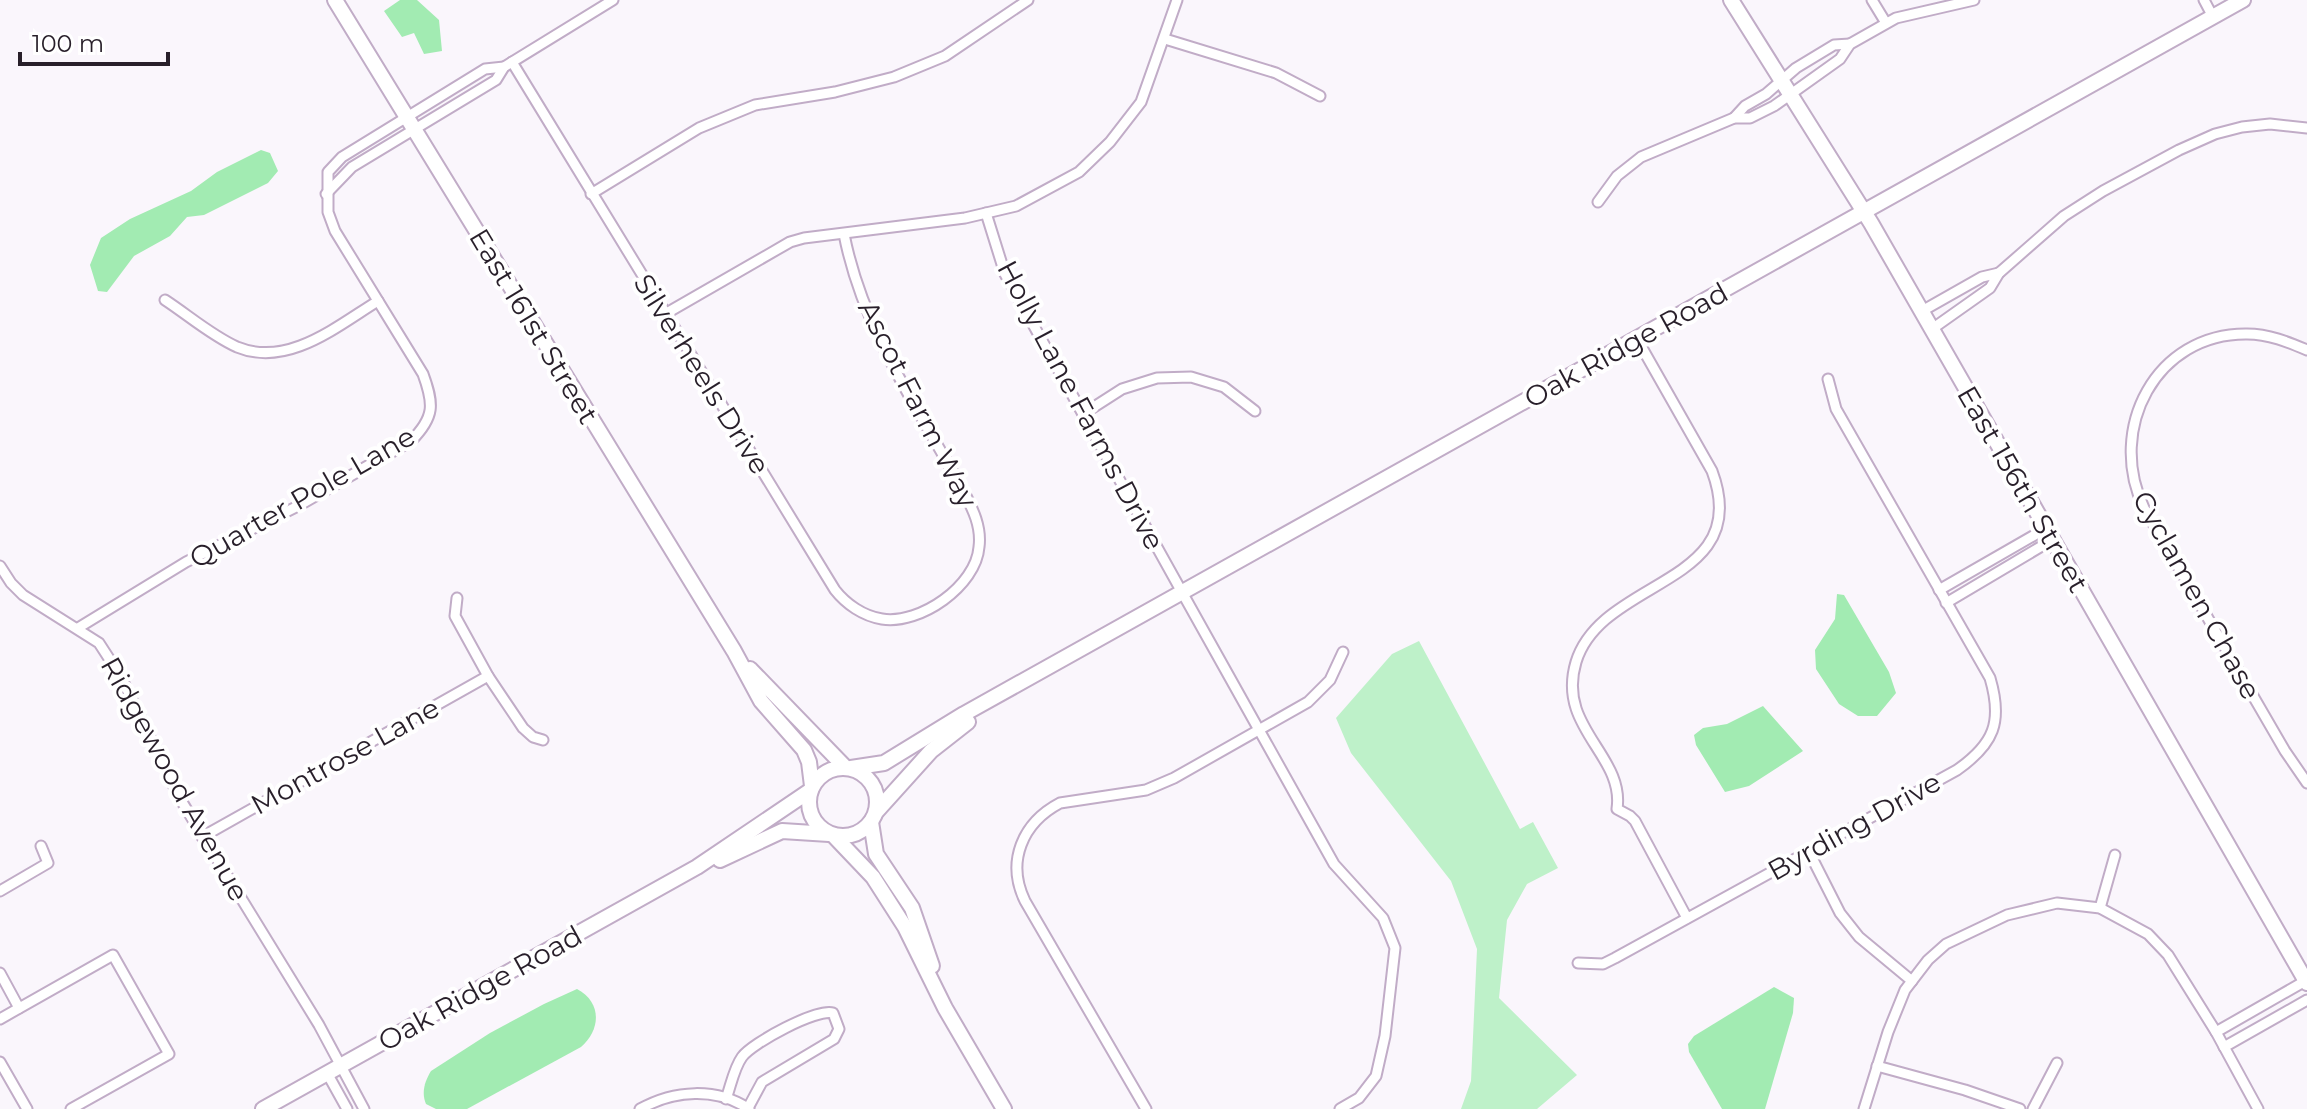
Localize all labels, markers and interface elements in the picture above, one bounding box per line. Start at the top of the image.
scale bar [20,16,168,66]
text: 100 m [32,29,104,58]
street label: East 161st Street [462,222,606,430]
street label: Holly Lane Farms Drive [990,255,1172,555]
street label: Silverheels Drive [627,268,777,480]
street label: Oak Ridge Road [1518,275,1734,415]
street label: Ascot Farm Way [851,295,985,514]
street label: East 156th Street [1950,380,2096,598]
street label: Quarter Pole Lane [183,419,421,575]
street label: Cyclamen Chase [2126,485,2268,705]
street label: Ridgewood Avenue [94,651,256,907]
street label: Montrose Lane [245,690,445,822]
street label: Byrding Drive [1762,764,1946,888]
street label: Oak Ridge Road [372,918,588,1058]

